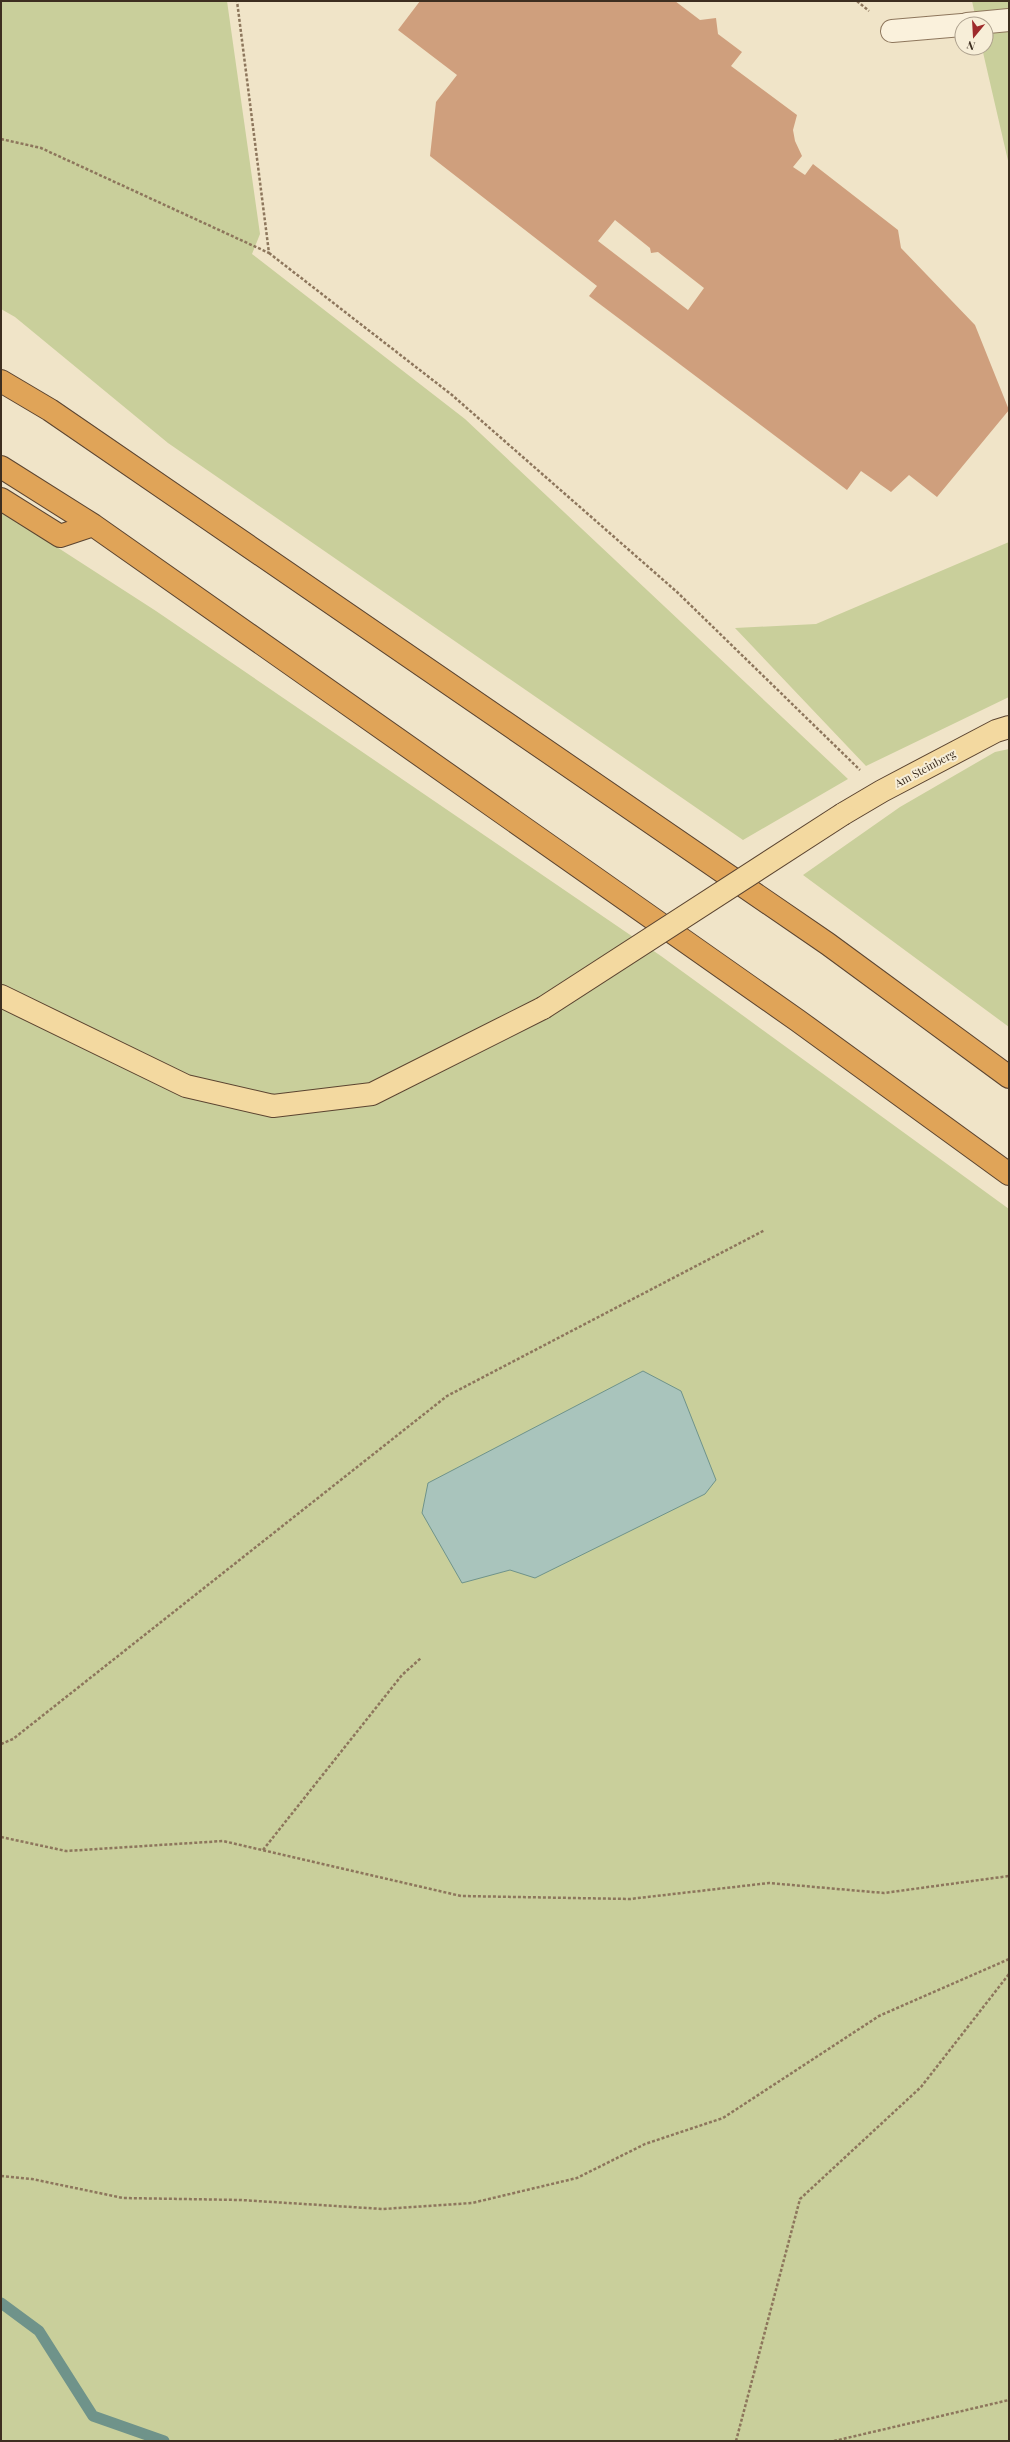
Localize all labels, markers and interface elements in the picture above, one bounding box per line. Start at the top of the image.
north arrow [954,16,994,56]
text: N [965,38,977,54]
street label: Am Steinberg [891,746,958,791]

